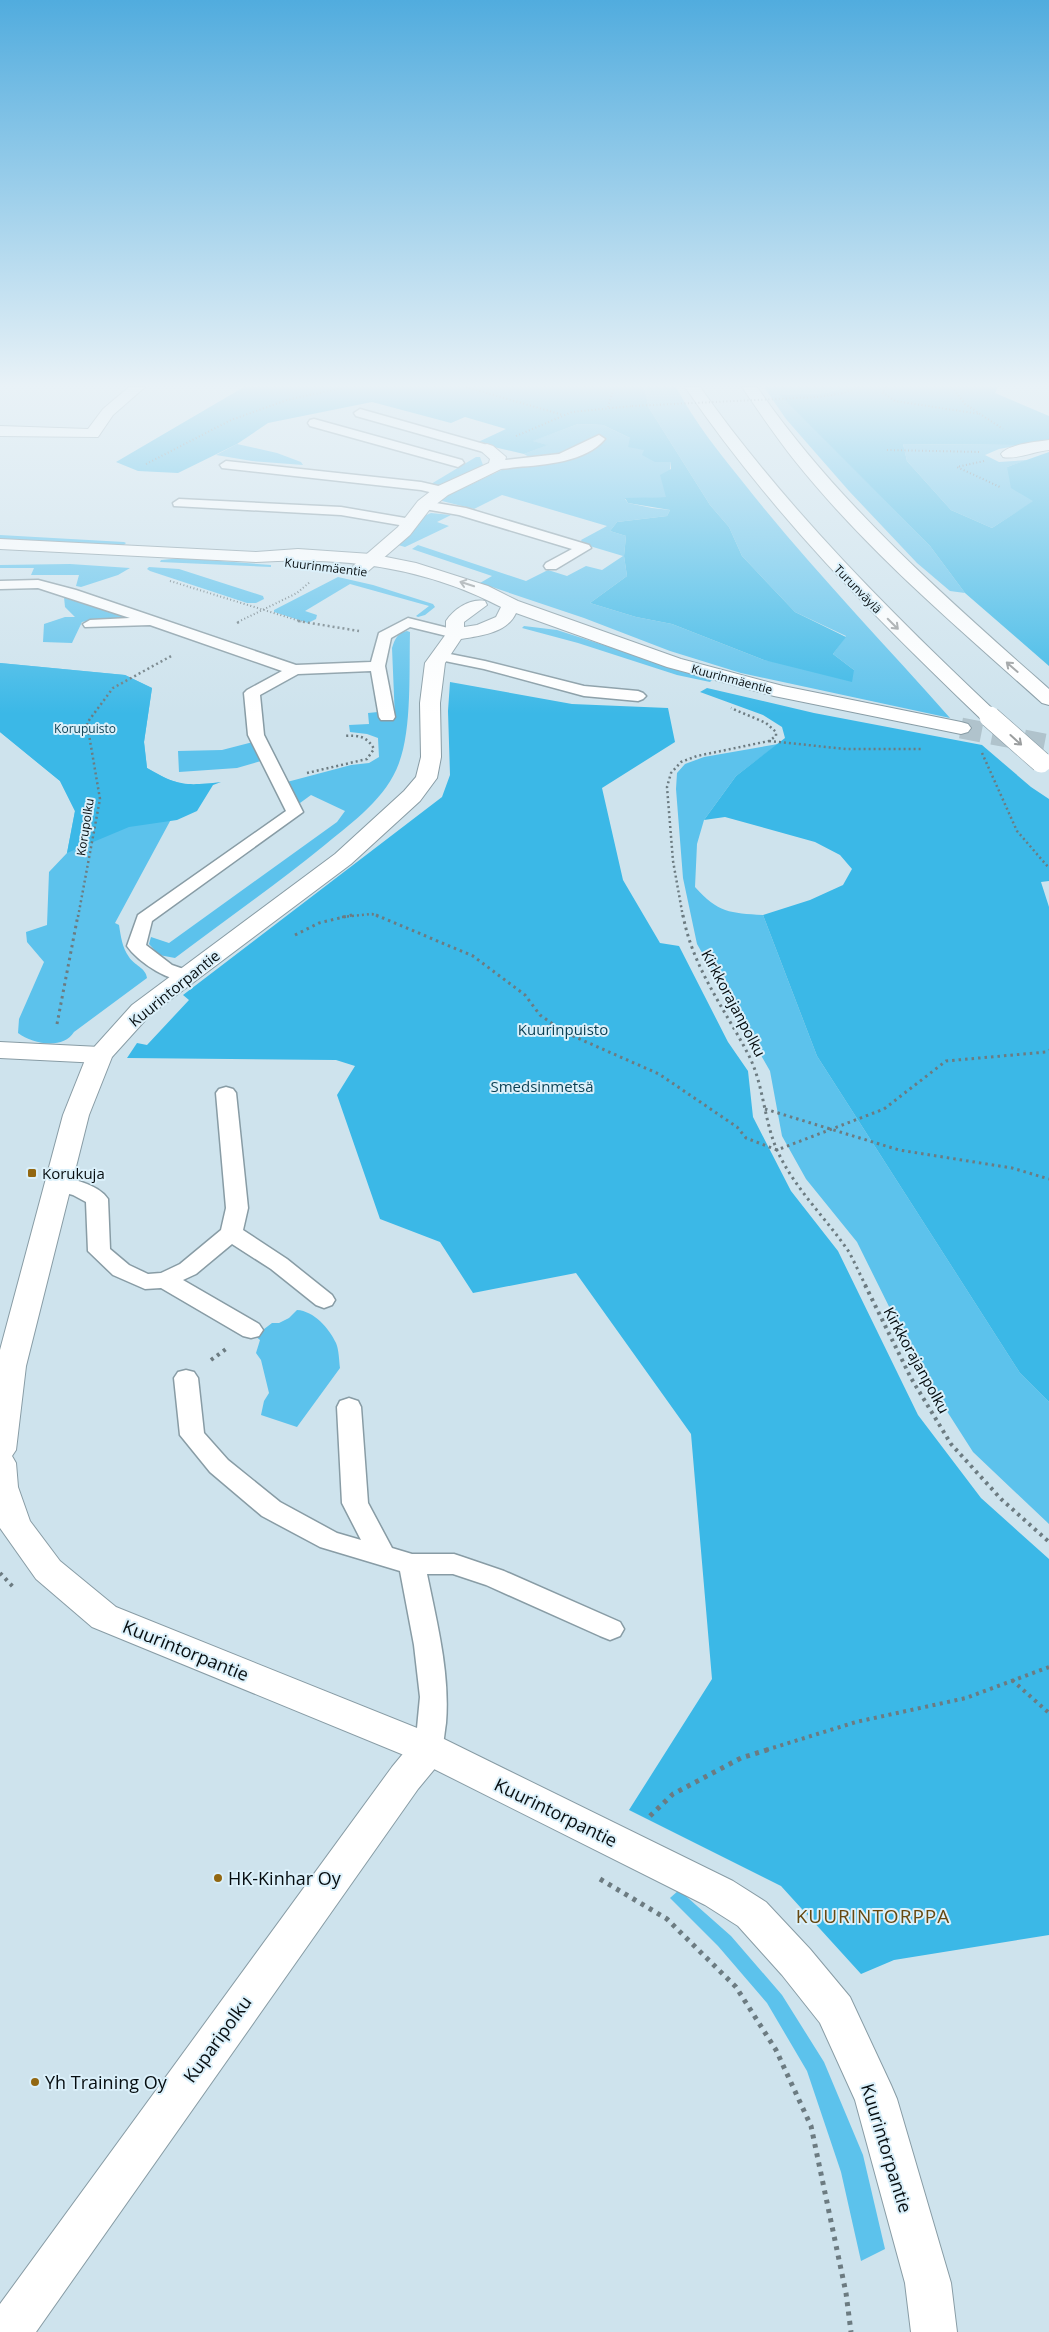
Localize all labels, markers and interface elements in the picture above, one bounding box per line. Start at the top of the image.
street label: Kuurinmäentie [284,553,369,581]
street label: Turunväylä [830,561,886,617]
one-way arrow [459,579,475,589]
one-way arrow [886,618,898,630]
street label: Kuurinmäentie [690,660,775,698]
one-way arrow [1006,661,1019,672]
park label: Korupuisto [54,720,116,737]
one-way arrow [1009,734,1022,745]
street label: Korupolku [72,797,98,857]
street label: Kuurintorpantie [124,945,224,1031]
street label: Kirkkorajanpolku [697,946,771,1060]
park label: Kuurinpuisto [518,1019,608,1039]
park label: Smedsinmetsä [491,1076,594,1096]
place label: Korukuja [42,1163,105,1183]
marker: Korukuja [26,1167,38,1179]
street label: Kirkkorajanpolku [879,1303,955,1417]
street label: Kuurintorpantie [119,1614,253,1686]
street label: Kuurintorpantie [491,1772,621,1852]
place label: HK-Kinhar Oy [228,1866,342,1890]
marker: HK-Kinhar Oy [212,1872,224,1884]
district label: KUURINTORPPA [796,1903,950,1929]
street label: Kuparipolku [177,1991,257,2087]
place label: Yh Training Oy [45,2070,168,2094]
marker: Yh Training Oy [29,2076,41,2088]
street label: Kuurintorpantie [856,2081,918,2215]

